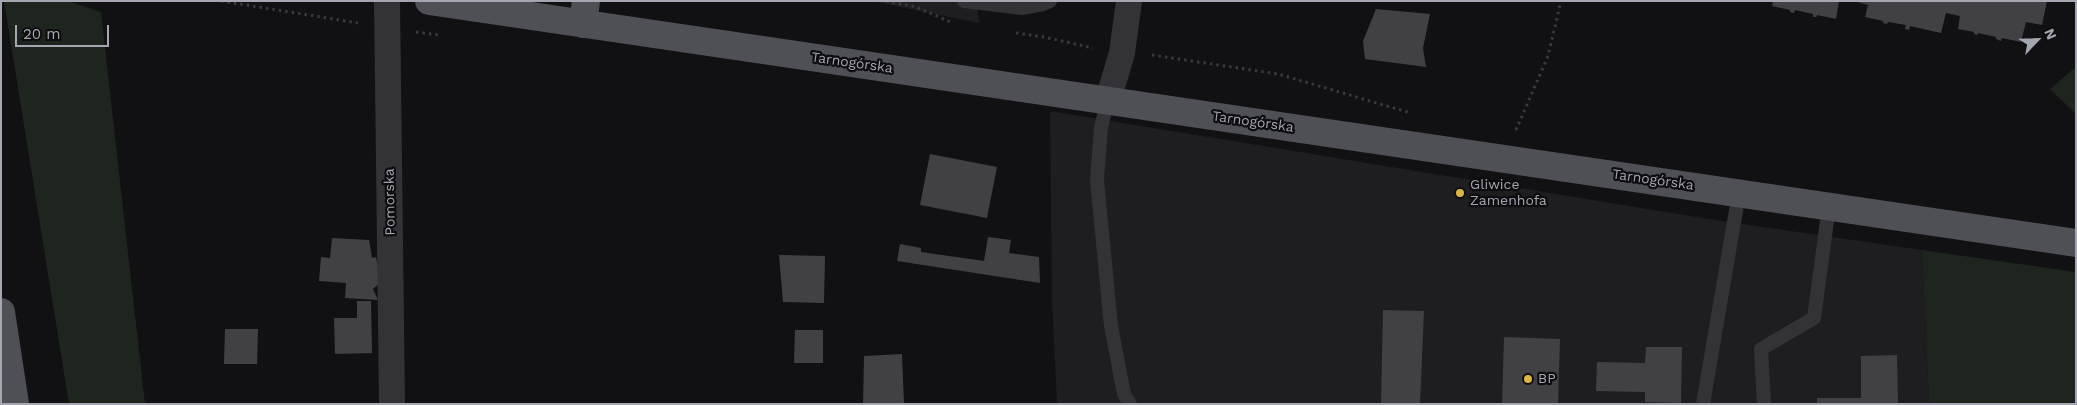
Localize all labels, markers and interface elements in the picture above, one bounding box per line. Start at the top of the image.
scale bar [18,15,111,47]
north arrow [2012,15,2062,65]
text: 20 m [23,25,61,43]
text: N [2041,26,2060,42]
street label: Tarnogórska [810,49,894,77]
street label: Tarnogórska [1211,108,1295,136]
street label: Tarnogórska [1611,166,1695,194]
street label: Pomorska [381,168,399,236]
place label: Gliwice Zamenhofa [1470,177,1547,210]
marker: Gliwice Zamenhofa [1454,187,1466,199]
place label: BP [1538,371,1556,387]
marker: BP [1522,373,1534,385]

